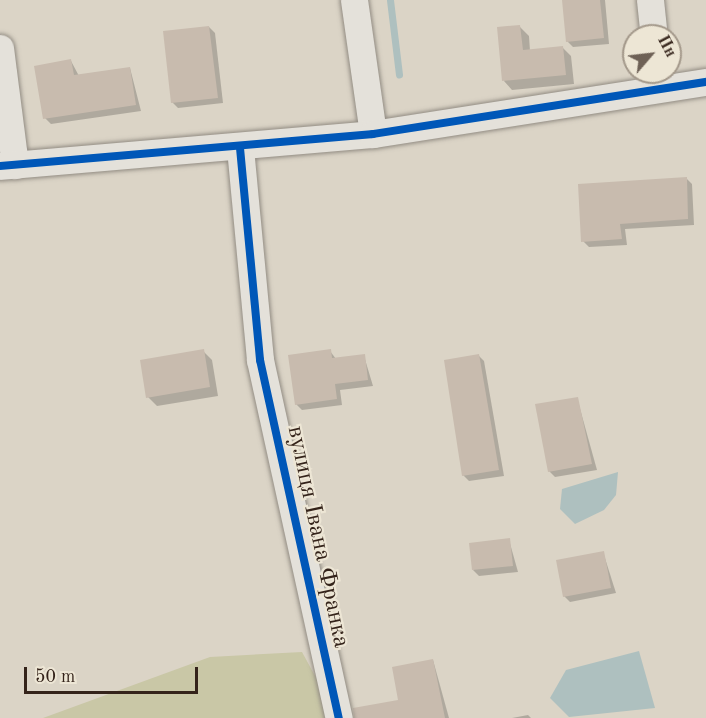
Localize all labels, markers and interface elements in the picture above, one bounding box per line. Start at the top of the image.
north arrow [622,24,682,84]
text: Пн [654,33,678,60]
street label: вулиця Івана Франка [279,423,355,651]
scale bar [27,655,201,693]
text: 50 m [35,668,75,686]

